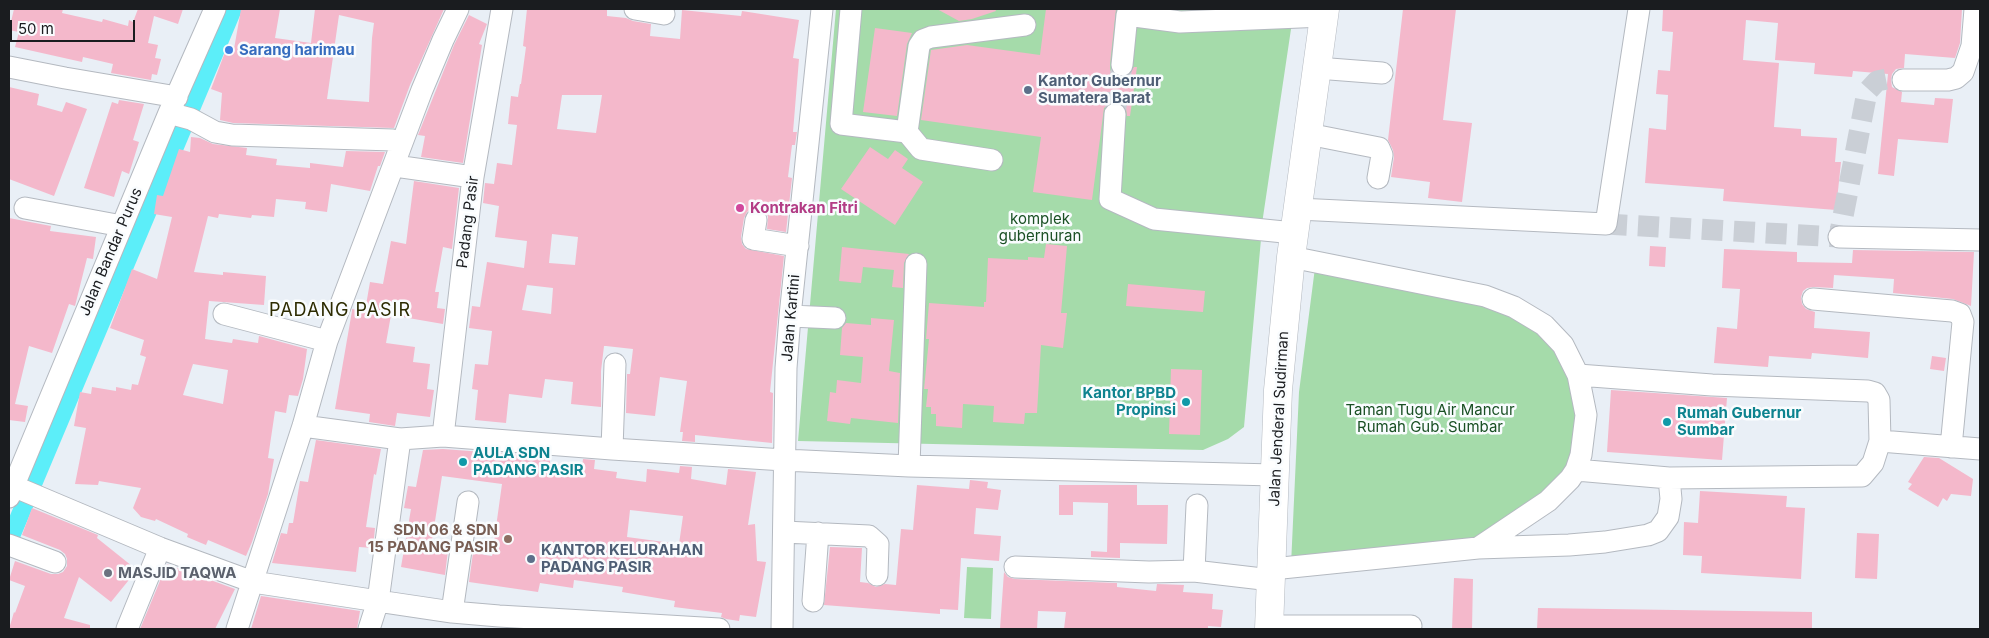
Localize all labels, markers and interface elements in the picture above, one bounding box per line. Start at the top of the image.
scale bar [12,10,138,42]
text: 50 m [18,19,54,38]
place label: Sarang harimau [239,41,355,59]
marker: Sarang harimau [223,44,235,56]
place label: Kantor Gubernur Sumatera Barat [1038,72,1161,107]
marker: Kantor Gubernur Sumatera Barat [1022,84,1034,96]
street label: Padang Pasir [453,175,483,269]
street label: Jalan Bandar Purus [76,185,146,319]
place label: Kontrakan Fitri [750,199,858,217]
marker: Kontrakan Fitri [734,202,746,214]
park label: komplek gubernuran [999,210,1081,245]
street label: Jalan Kartini [778,274,804,362]
district label: PADANG PASIR [268,300,412,322]
street label: Jalan Jenderal Sudirman [1265,331,1293,507]
place label: Kantor BPBD Propinsi [1083,384,1176,419]
marker: Kantor BPBD Propinsi [1180,396,1192,408]
park label: Taman Tugu Air Mancur Rumah Gub. Sumbar [1345,401,1515,436]
place label: Rumah Gubernur Sumbar [1677,404,1801,439]
marker: Rumah Gubernur Sumbar [1661,416,1673,428]
place label: AULA SDN PADANG PASIR [473,444,584,479]
marker: AULA SDN PADANG PASIR [457,456,469,468]
place label: SDN 06 & SDN 15 PADANG PASIR [368,521,498,556]
marker: SDN 06 & SDN 15 PADANG PASIR [502,533,514,545]
place label: KANTOR KELURAHAN PADANG PASIR [541,541,703,576]
marker: KANTOR KELURAHAN PADANG PASIR [525,553,537,565]
place label: MASJID TAQWA [118,564,236,582]
marker: MASJID TAQWA [102,567,114,579]

